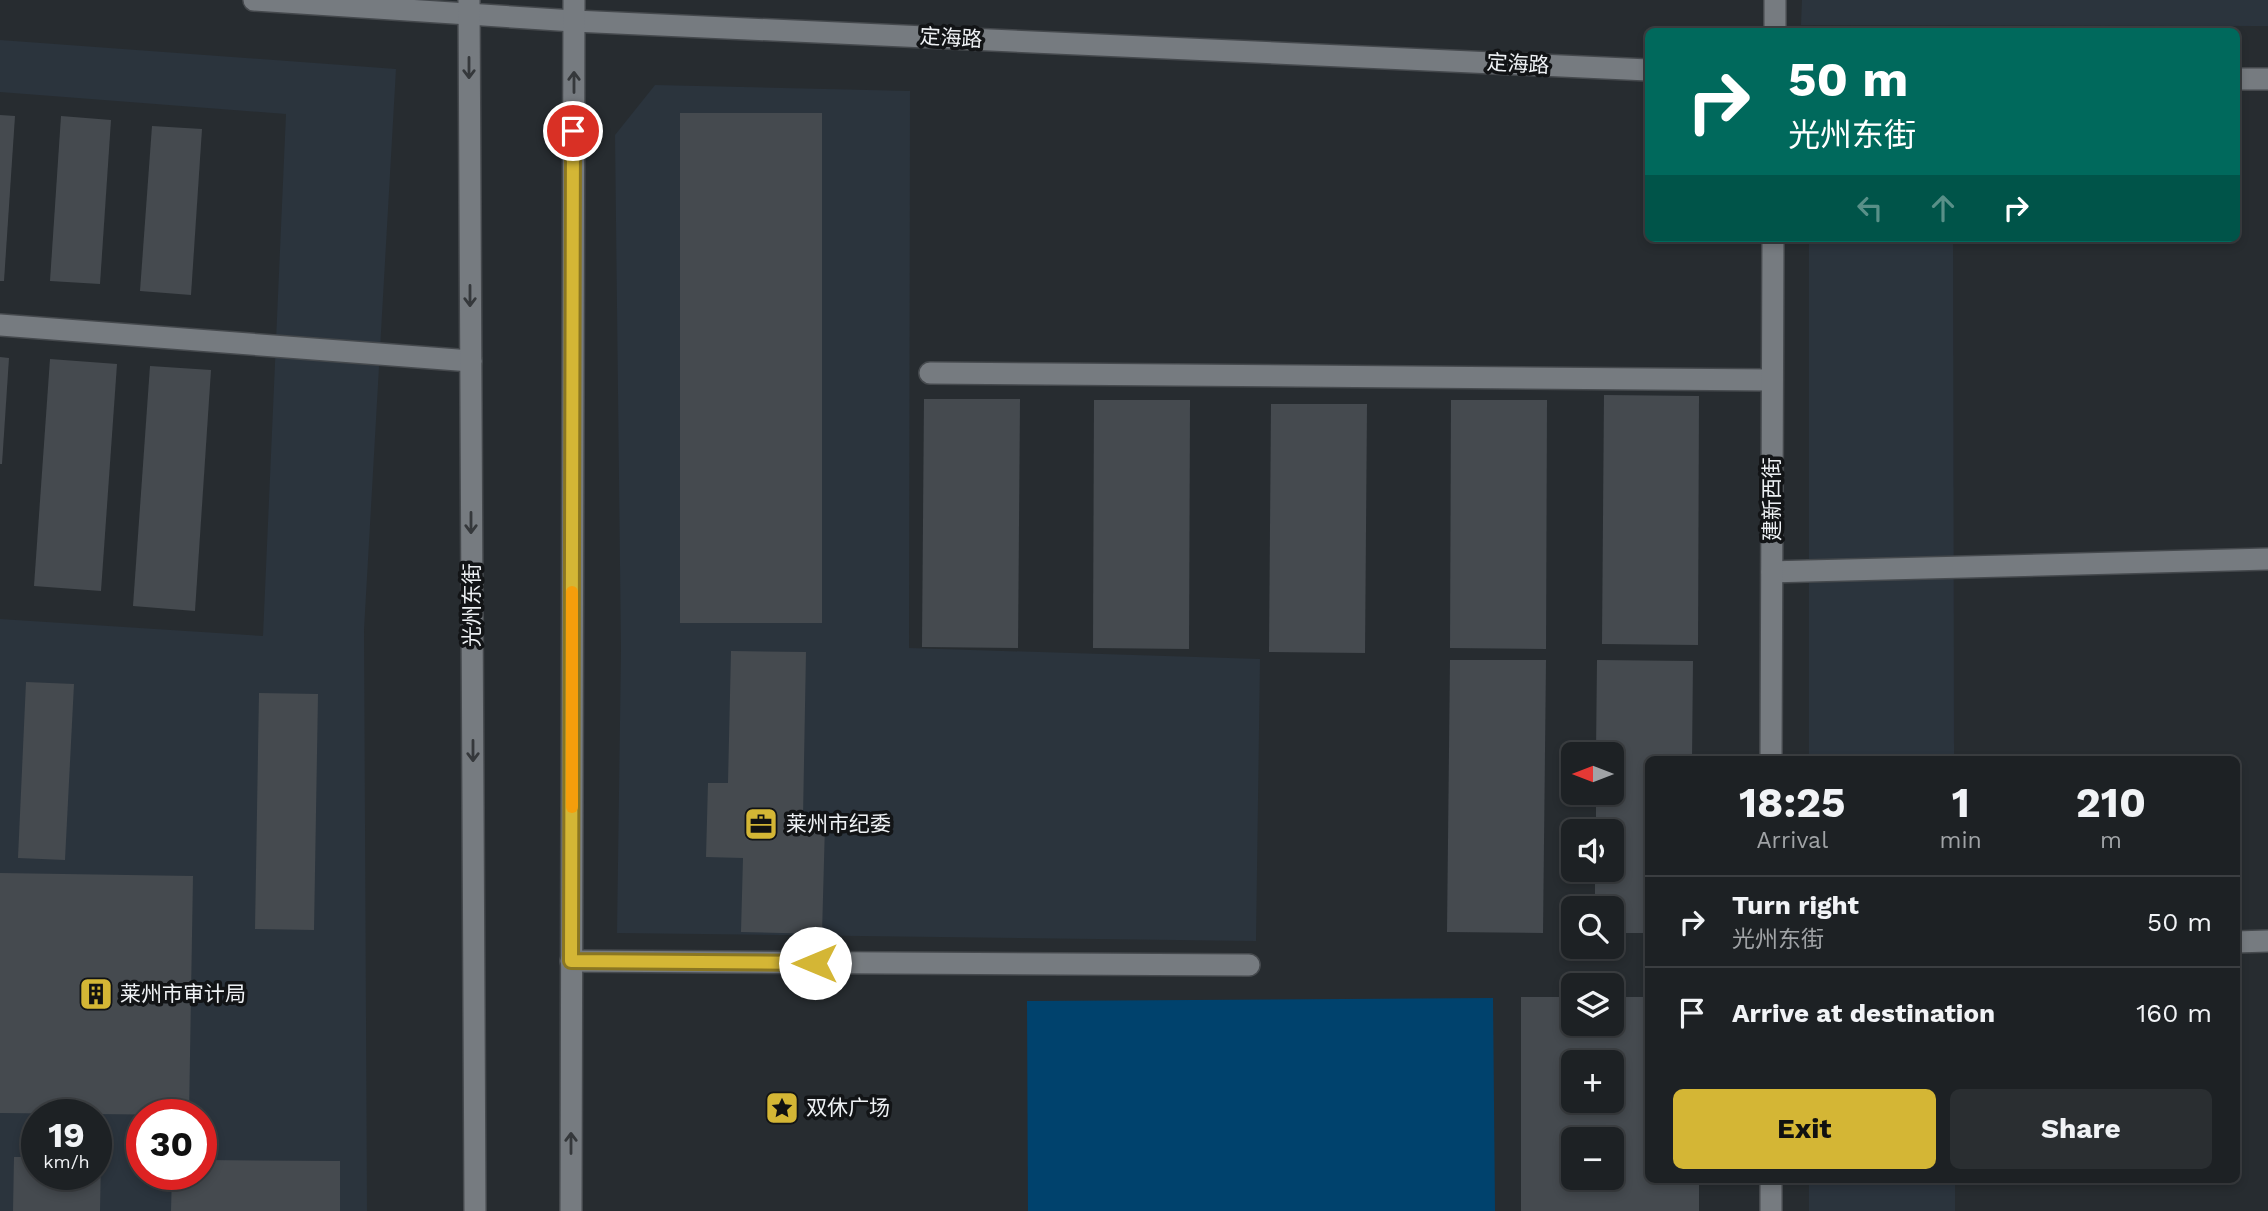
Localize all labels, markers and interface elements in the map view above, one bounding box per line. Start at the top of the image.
street label: 定海路 [919,23,983,52]
street label: 定海路 [1486,49,1550,78]
text: 50 m [1788,50,1908,108]
one-way arrow [462,56,476,79]
icon: right [1673,56,1764,147]
one-way arrow [567,71,581,94]
pin [543,101,603,161]
icon: arrive [554,112,592,150]
text: 光州东街 [1788,116,1916,154]
icon: left [1851,189,1889,227]
icon: ahead [1924,189,1962,227]
icon: right [1997,189,2035,227]
one-way arrow [463,284,477,307]
street label: 建新西街 [1759,457,1784,541]
one-way arrow [464,511,478,534]
street label: 光州东街 [459,563,484,647]
one-way arrow [466,739,479,762]
north arrow [1561,742,1624,805]
map controls [1561,742,1624,1190]
text: 18:25 [1739,778,1846,827]
text: 1 [1952,778,1970,827]
text: 210 [2076,778,2146,827]
office icon: 莱州市纪委 [742,805,780,843]
place label: 莱州市纪委 [786,811,891,836]
button: sound [1561,819,1624,882]
text: Arrival [1756,827,1828,854]
text: min [1940,827,1982,854]
text: m [2100,827,2122,854]
text: Turn right [1732,890,1859,920]
button: search [1561,896,1624,959]
icon: right [1673,903,1711,941]
text: 50 m [2147,907,2212,937]
position arrow [778,926,852,1000]
text: 光州东街 [1732,926,1824,953]
button: layers [1561,973,1624,1036]
building icon: 莱州市审计局 [77,975,115,1013]
place label: 莱州市审计局 [120,981,246,1006]
icon: arrive [1673,994,1711,1032]
text: Arrive at destination [1732,998,1995,1028]
text: 160 m [2136,998,2212,1028]
button: + [1561,1050,1624,1113]
place icon: 双休广场 [763,1089,801,1127]
button: Exit [1673,1089,1936,1169]
button: Share [1950,1089,2212,1169]
place label: 双休广场 [806,1095,890,1120]
speed limit sign: 30 [126,1099,217,1190]
text: 19 [48,1114,85,1156]
button: − [1561,1127,1624,1190]
one-way arrow [564,1132,578,1155]
text: km/h [43,1151,90,1172]

